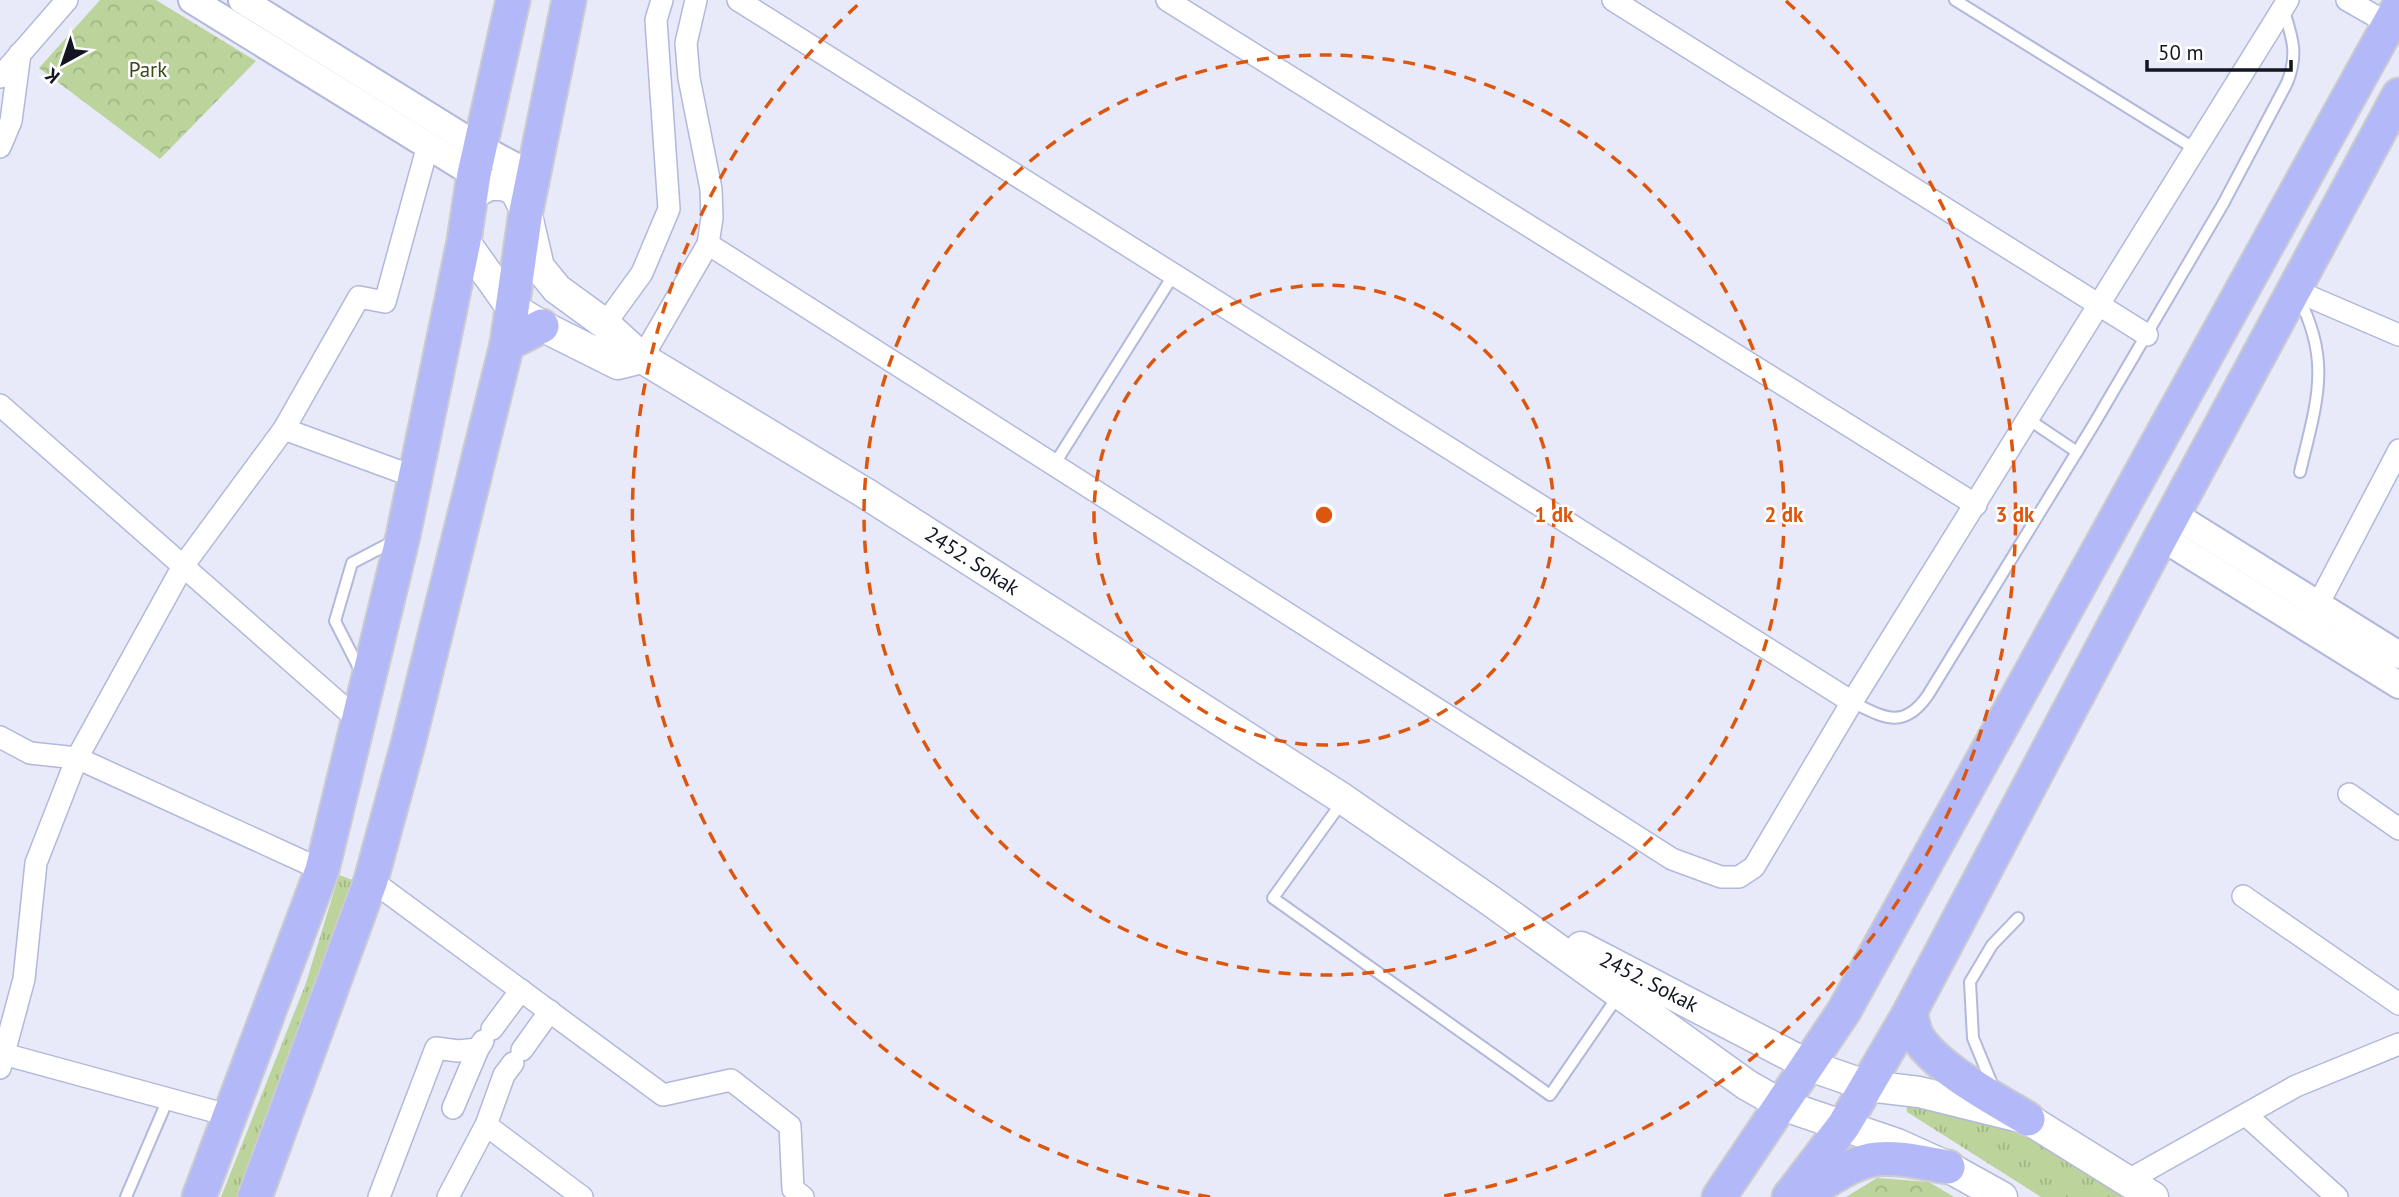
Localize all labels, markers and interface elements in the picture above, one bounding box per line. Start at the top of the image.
north arrow [28,28,98,98]
scale bar [2147,28,2290,72]
text: 50 m [2158,39,2204,66]
park label: Park [129,56,167,83]
text: K [40,63,64,89]
text: 1 dk [1535,501,1574,528]
text: 2 dk [1765,501,1804,528]
text: 3 dk [1996,501,2035,528]
centre of rings [1312,503,1336,527]
street label: 2452. Sokak [920,520,1025,601]
street label: 2452. Sokak [1595,945,1703,1018]

